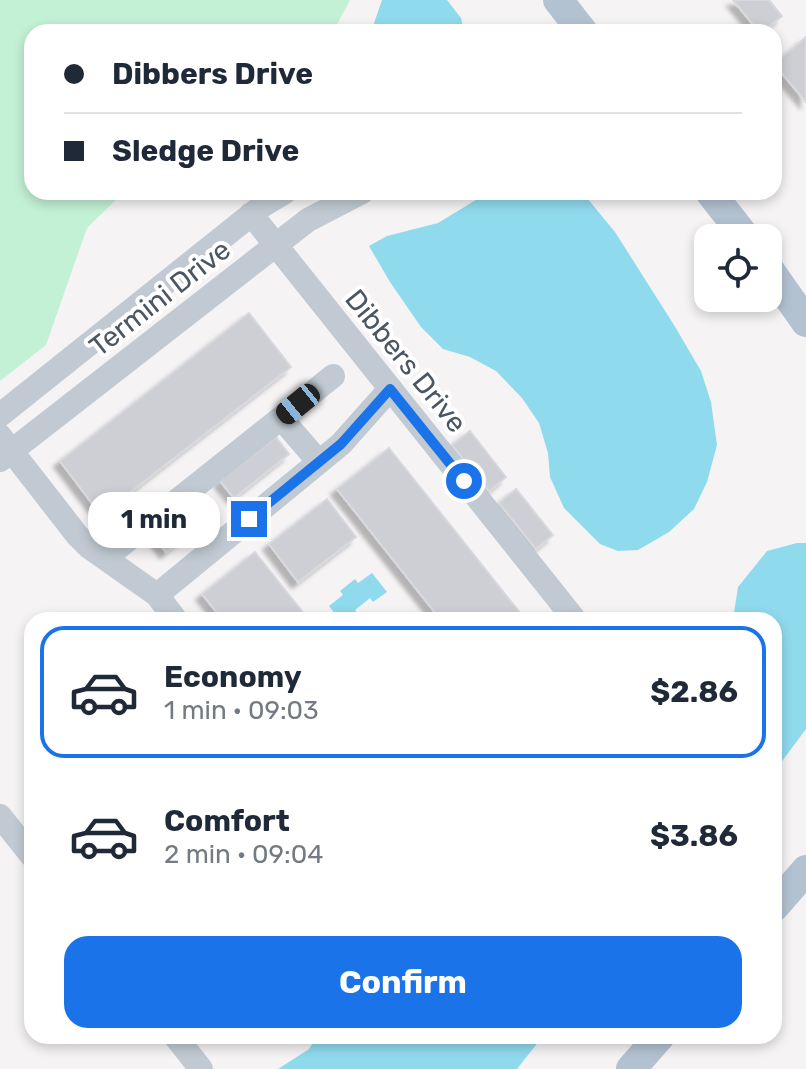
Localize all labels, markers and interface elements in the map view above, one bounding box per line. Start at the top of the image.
text: Dibbers Drive [112,56,313,92]
text: Sledge Drive [112,133,299,169]
map controls [694,224,782,312]
button: locate [694,224,782,312]
street label: Termini Drive [83,233,237,363]
street label: Dibbers Drive [338,283,474,439]
car [272,380,324,428]
route start [446,463,482,499]
callout: 1 min [89,491,221,547]
route end [231,501,267,537]
text: 1 min [121,504,187,535]
icon: car [68,656,140,728]
text: Economy [164,659,302,695]
text: $2.86 [650,674,738,710]
text: 1 min · 09:03 [164,695,319,726]
icon: car [68,800,140,872]
text: Comfort [164,803,290,839]
text: $3.86 [650,818,738,854]
text: 2 min · 09:04 [164,839,323,870]
button: Confirm [64,936,742,1028]

